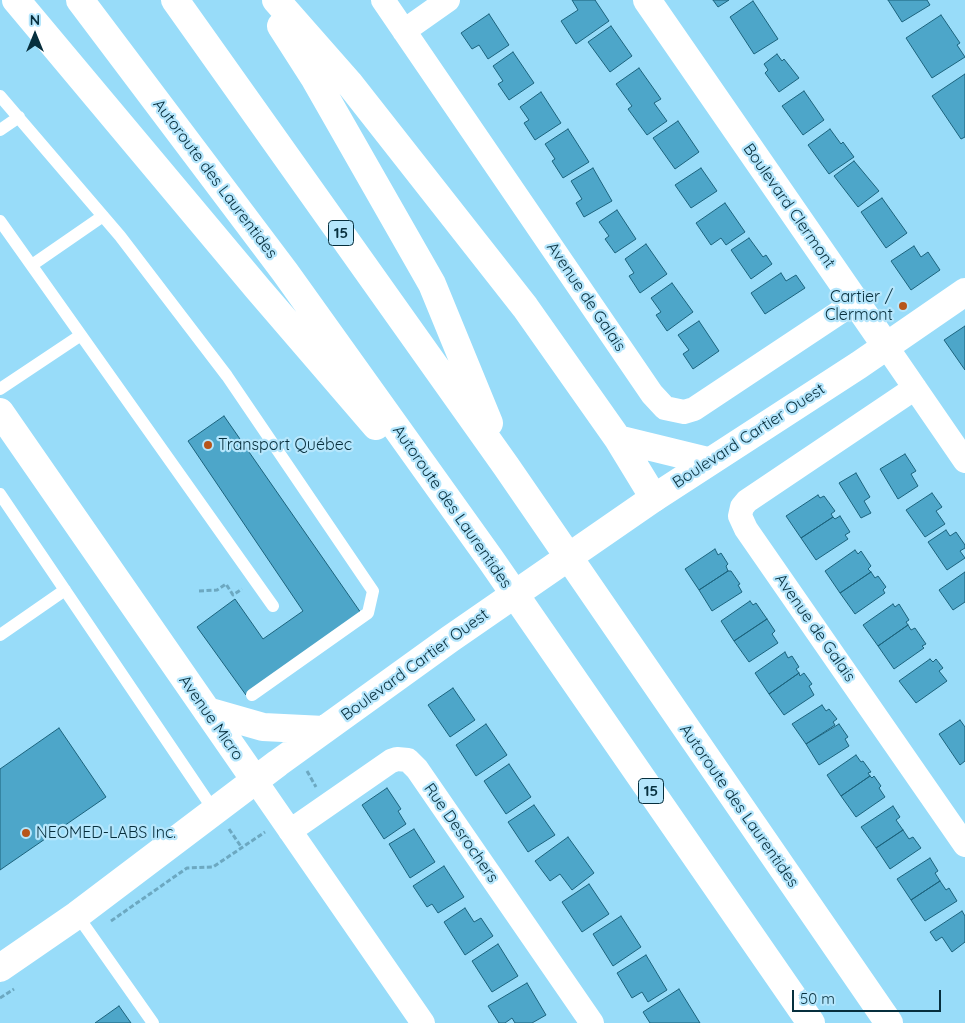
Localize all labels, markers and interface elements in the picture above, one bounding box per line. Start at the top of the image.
north arrow [10,10,60,60]
text: N [30,11,40,29]
street label: Autoroute des Laurentides [149,96,281,262]
street label: Boulevard Clermont [739,140,839,272]
road number: 15 [328,220,354,246]
street label: Avenue de Galais [542,239,630,355]
place label: Cartier / Clermont [825,287,893,325]
marker: Cartier / Clermont [897,300,909,312]
street label: Boulevard Cartier Ouest [669,380,829,492]
street label: Autoroute des Laurentides [388,422,516,592]
place label: Transport Québec [218,435,352,455]
marker: Transport Québec [202,439,214,451]
street label: Avenue de Galais [771,570,859,686]
street label: Boulevard Cartier Ouest [337,605,493,725]
street label: Avenue Micro [175,672,247,764]
street label: Autoroute des Laurentides [675,721,803,891]
road number: 15 [638,778,664,804]
street label: Rue Desrochers [420,780,502,886]
place label: NEOMED-LABS Inc. [36,823,176,843]
marker: NEOMED-LABS Inc. [20,827,32,839]
scale bar [795,980,944,1012]
text: 50 m [800,989,835,1008]

